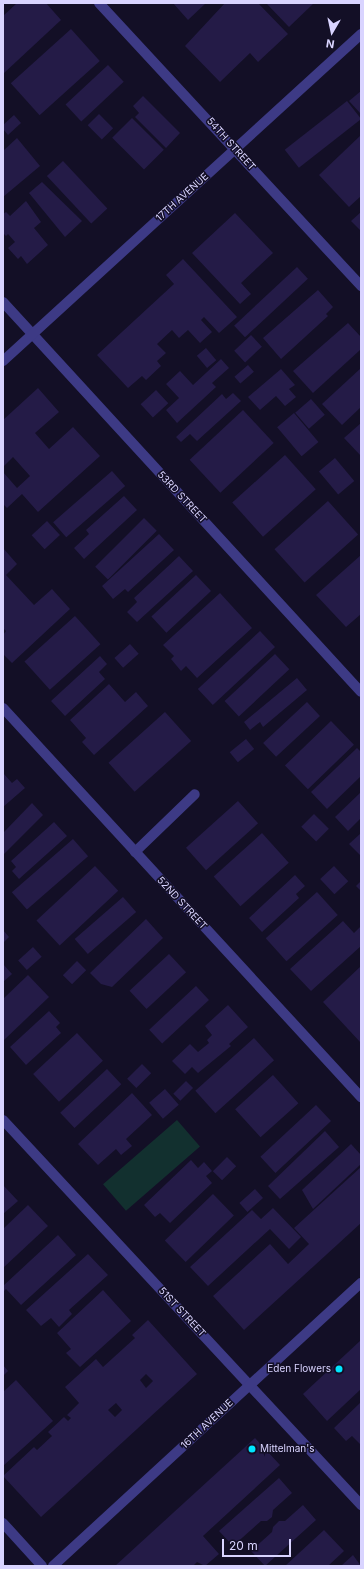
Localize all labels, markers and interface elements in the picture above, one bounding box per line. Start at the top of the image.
north arrow [312,12,352,52]
text: N [325,36,335,51]
street label: 54TH STREET [204,115,258,173]
street label: 17TH AVENUE [153,170,211,224]
street label: 53RD STREET [155,469,209,525]
street label: 52ND STREET [155,874,209,932]
street label: 51ST STREET [156,1285,208,1339]
place label: Eden Flowers [267,1363,331,1375]
marker: Eden Flowers [334,1364,344,1374]
street label: 16TH AVENUE [178,1397,236,1451]
place label: Mittelman's [260,1443,314,1455]
marker: Mittelman's [247,1444,257,1454]
scale bar [224,1531,293,1557]
text: 20 m [229,1538,258,1553]

